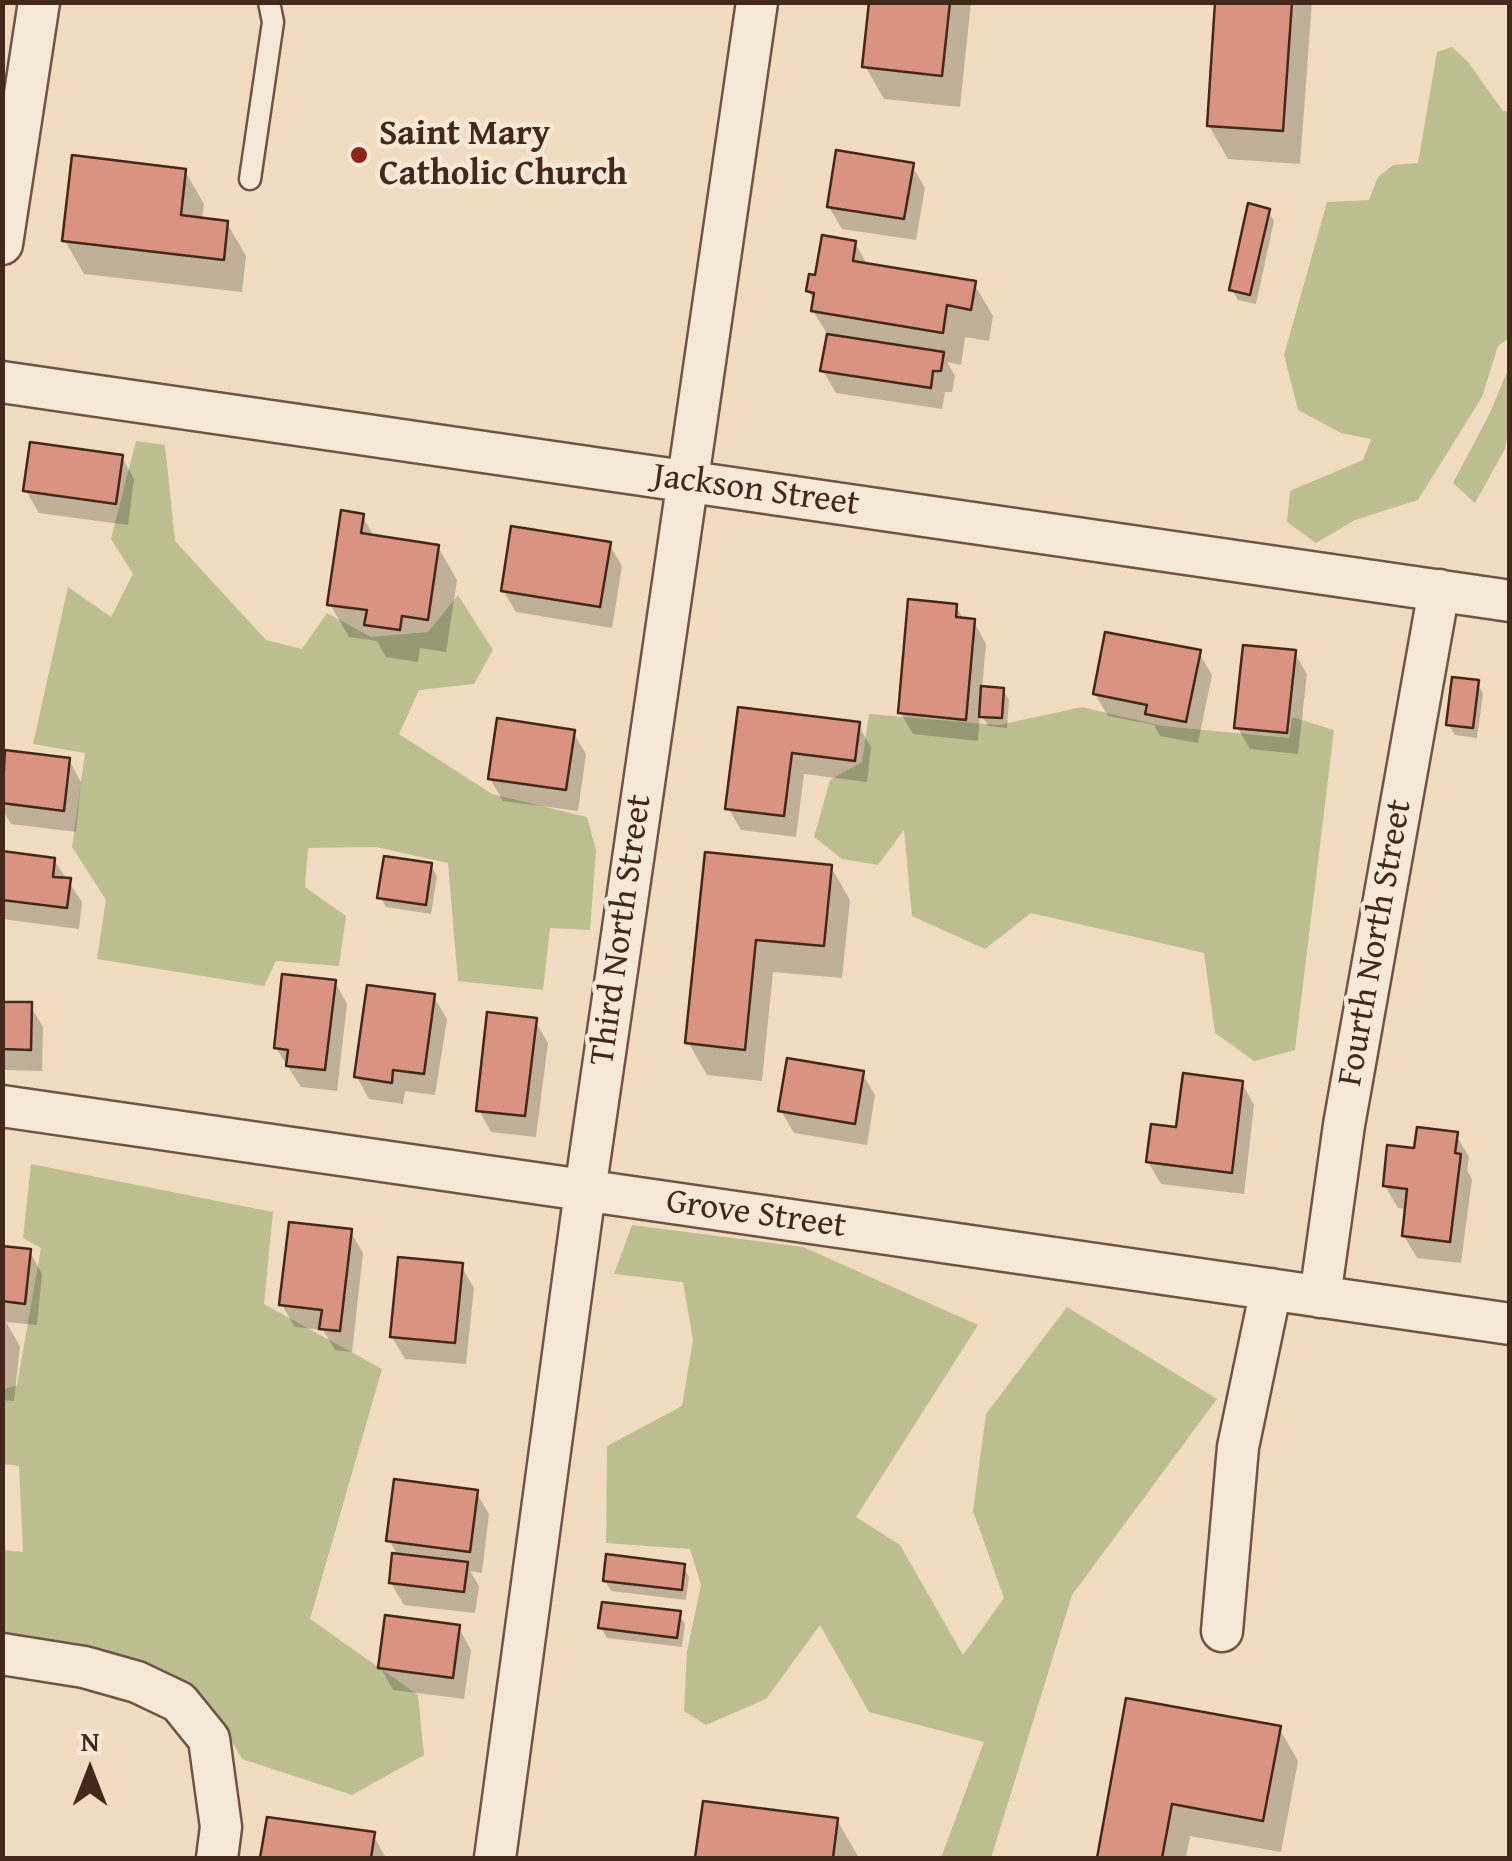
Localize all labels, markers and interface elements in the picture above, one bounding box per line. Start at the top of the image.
place label: Saint Mary Catholic Church [379,114,627,196]
marker: Saint Mary Catholic Church [348,144,370,166]
street label: Jackson Street [650,456,862,526]
street label: Third North Street [582,792,662,1068]
street label: Fourth North Street [1330,797,1422,1089]
street label: Grove Street [663,1182,849,1248]
text: N [81,1720,99,1761]
north arrow [40,1721,140,1821]

